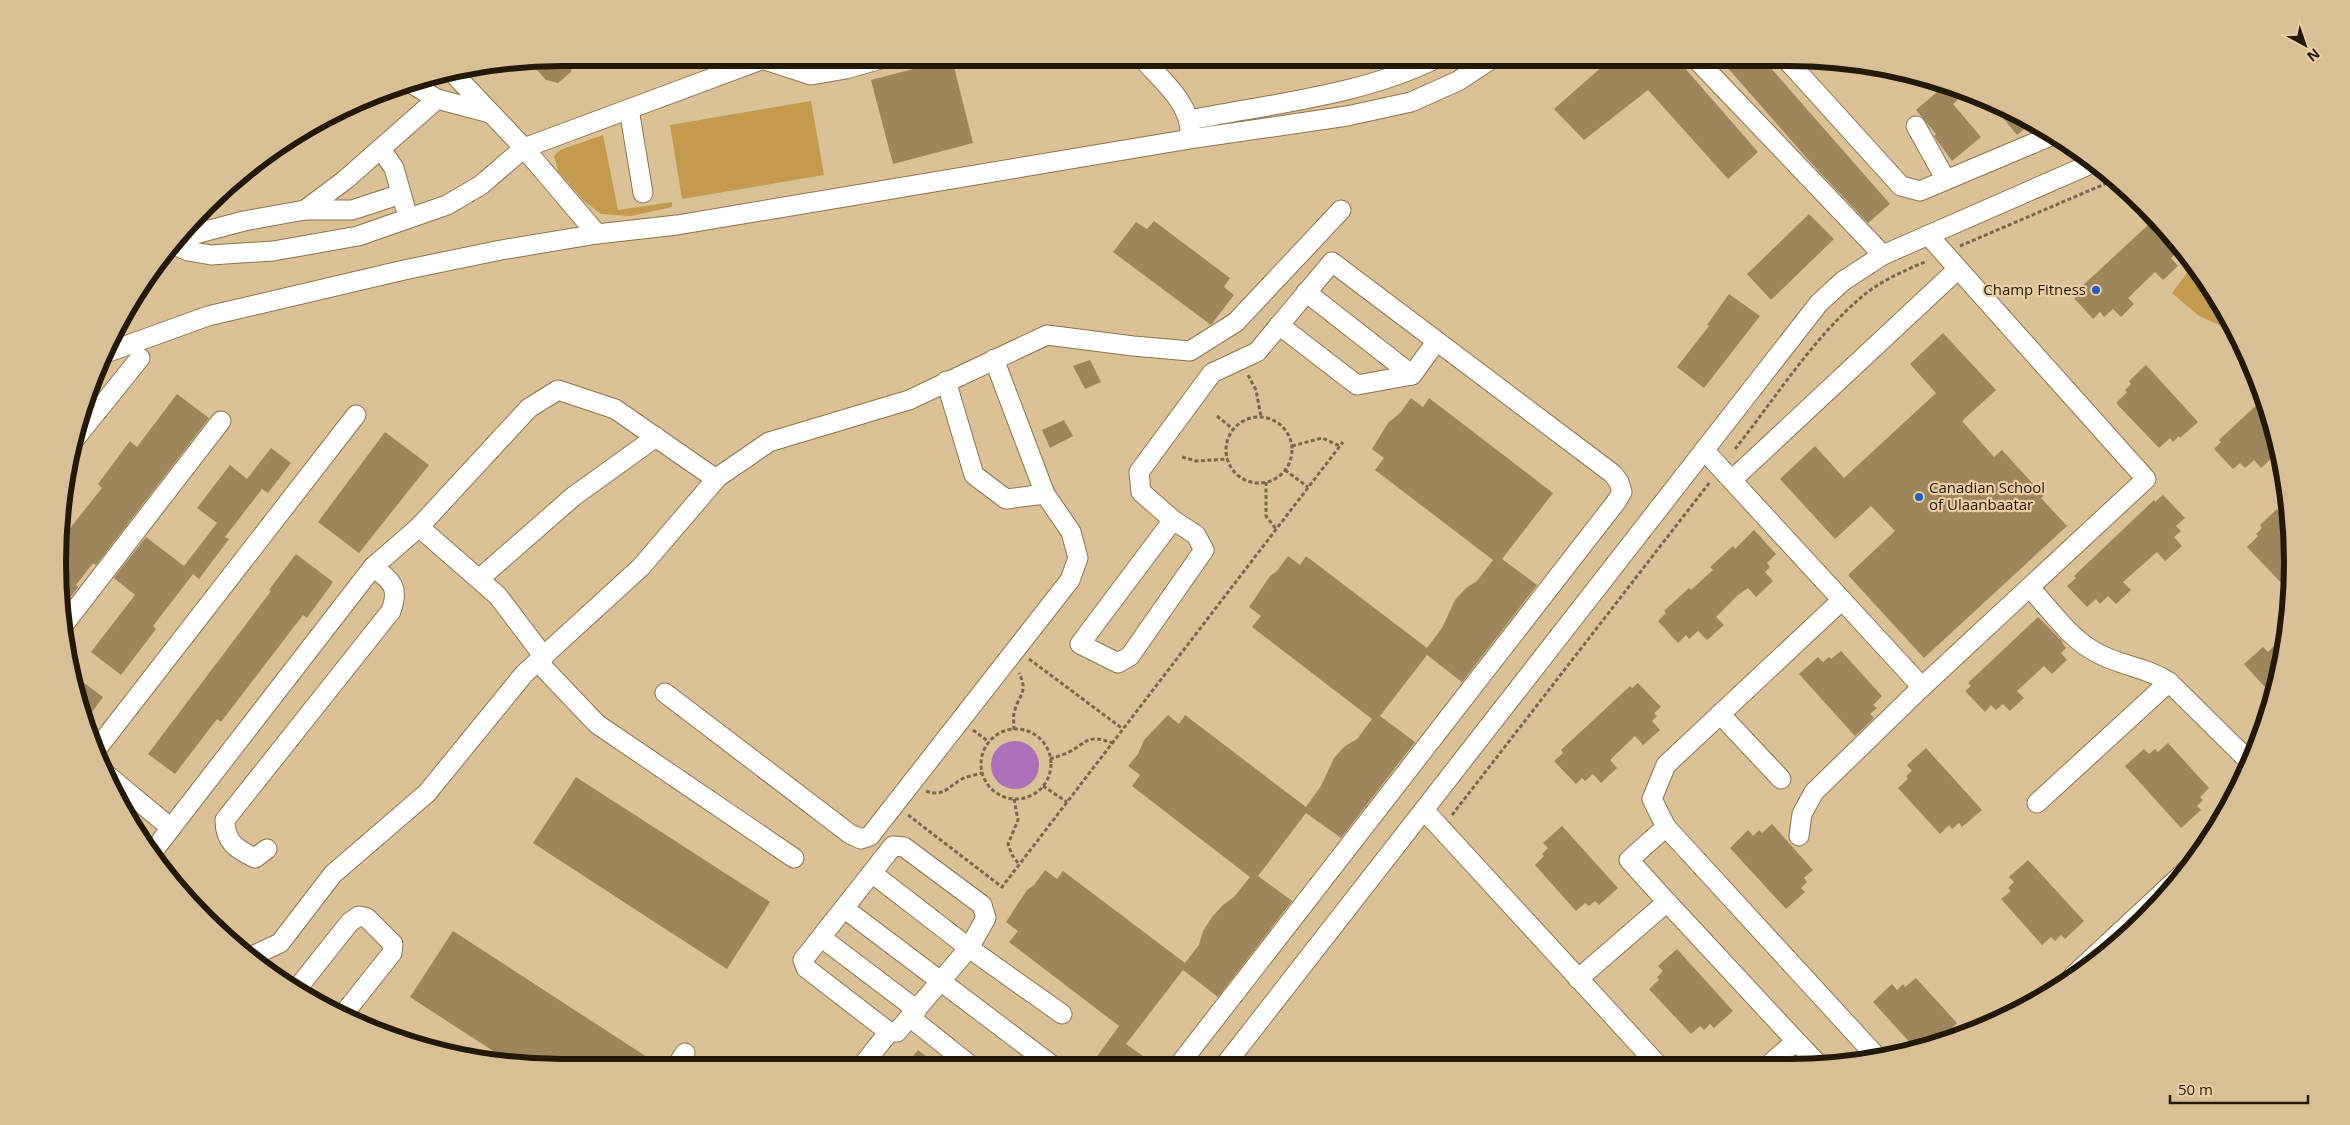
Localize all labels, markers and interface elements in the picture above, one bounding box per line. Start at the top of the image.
north arrow [2280,20,2330,70]
text: N [2303,44,2324,66]
place label: Champ Fitness [1983,279,2086,299]
marker: Champ Fitness [2090,284,2102,296]
place label: Canadian School of Ulaanbaatar [1929,477,2045,514]
marker: Canadian School of Ulaanbaatar [1913,491,1925,503]
scale bar [2170,1072,2308,1104]
text: 50 m [2178,1079,2213,1099]

